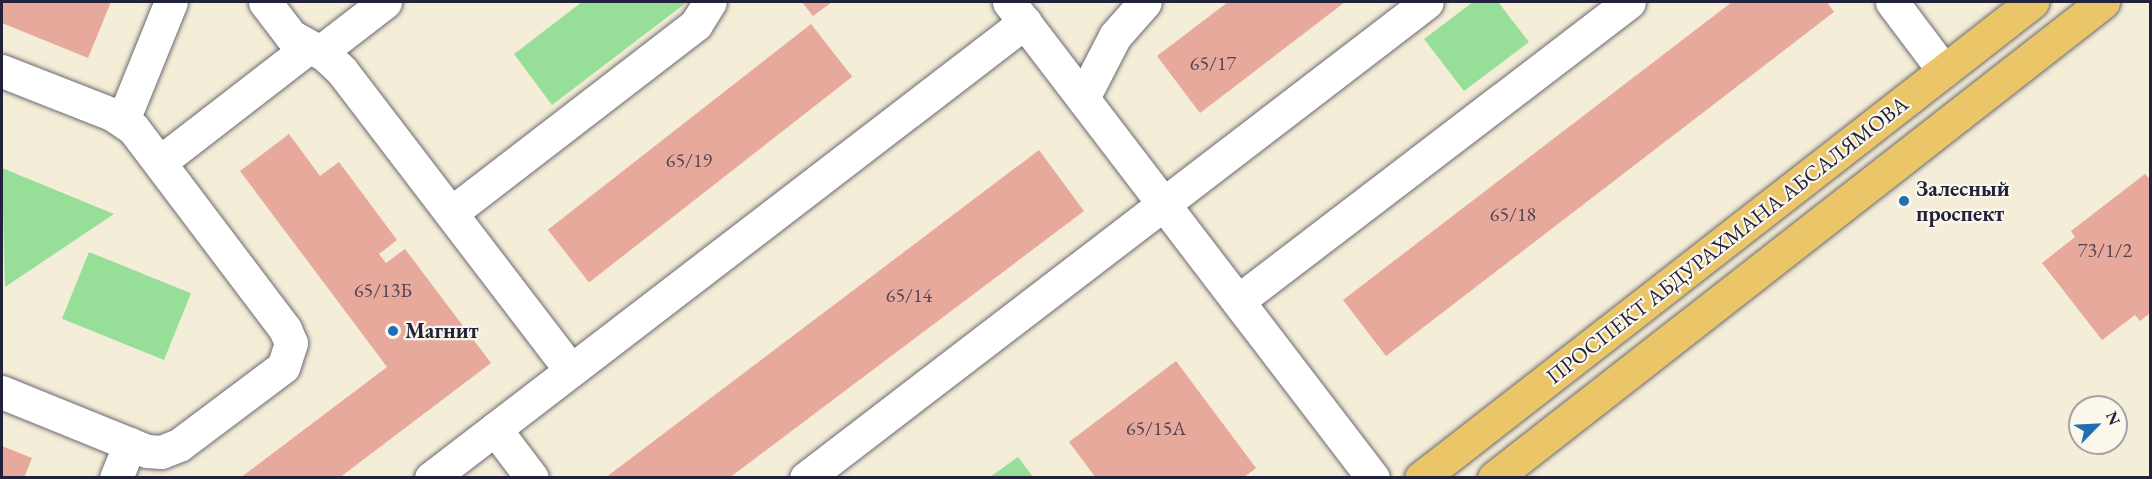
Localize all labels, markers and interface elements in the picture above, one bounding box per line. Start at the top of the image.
house number: 65/17 [1190,51,1236,75]
street label: ПРОСПЕКТ АБДУРАХМАНА АБСАЛЯМОВА [1541,90,1913,390]
house number: 65/19 [666,148,712,172]
place label: Залесный проспект [1916,175,2010,226]
marker: Залесный проспект [1897,194,1911,208]
house number: 65/18 [1490,202,1536,226]
house number: 73/1/2 [2078,238,2132,262]
house number: 65/13Б [354,278,412,302]
house number: 65/14 [886,283,932,307]
place label: Магнит [405,318,479,344]
marker: Магнит [386,324,400,338]
north arrow [2068,395,2128,455]
text: N [2101,408,2125,428]
house number: 65/15А [1126,416,1186,440]

